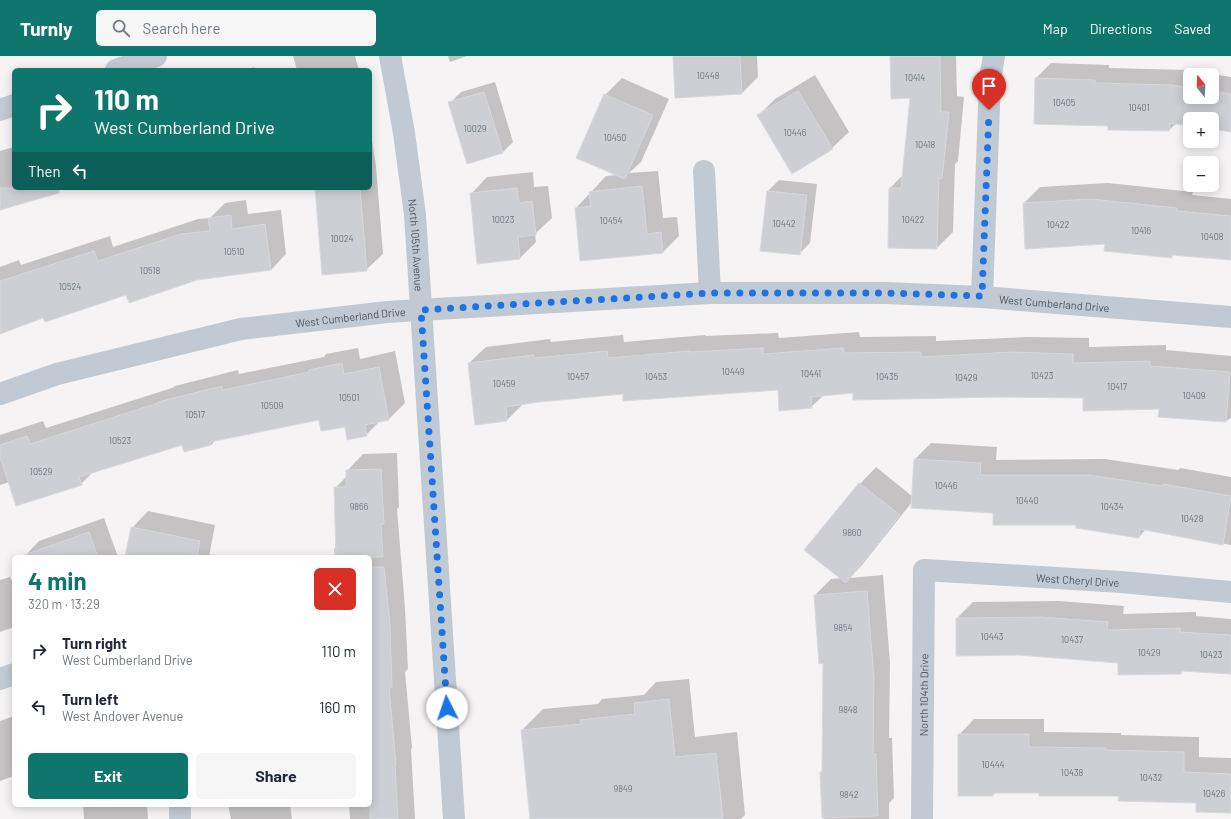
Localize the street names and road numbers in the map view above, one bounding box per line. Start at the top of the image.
street label: North 105th Avenue [406,198,426,292]
street label: West Cumberland Drive [999,292,1110,314]
street label: West Cumberland Drive [295,304,406,329]
street label: West Cheryl Drive [1036,570,1120,588]
street label: North 104th Drive [916,654,930,736]

